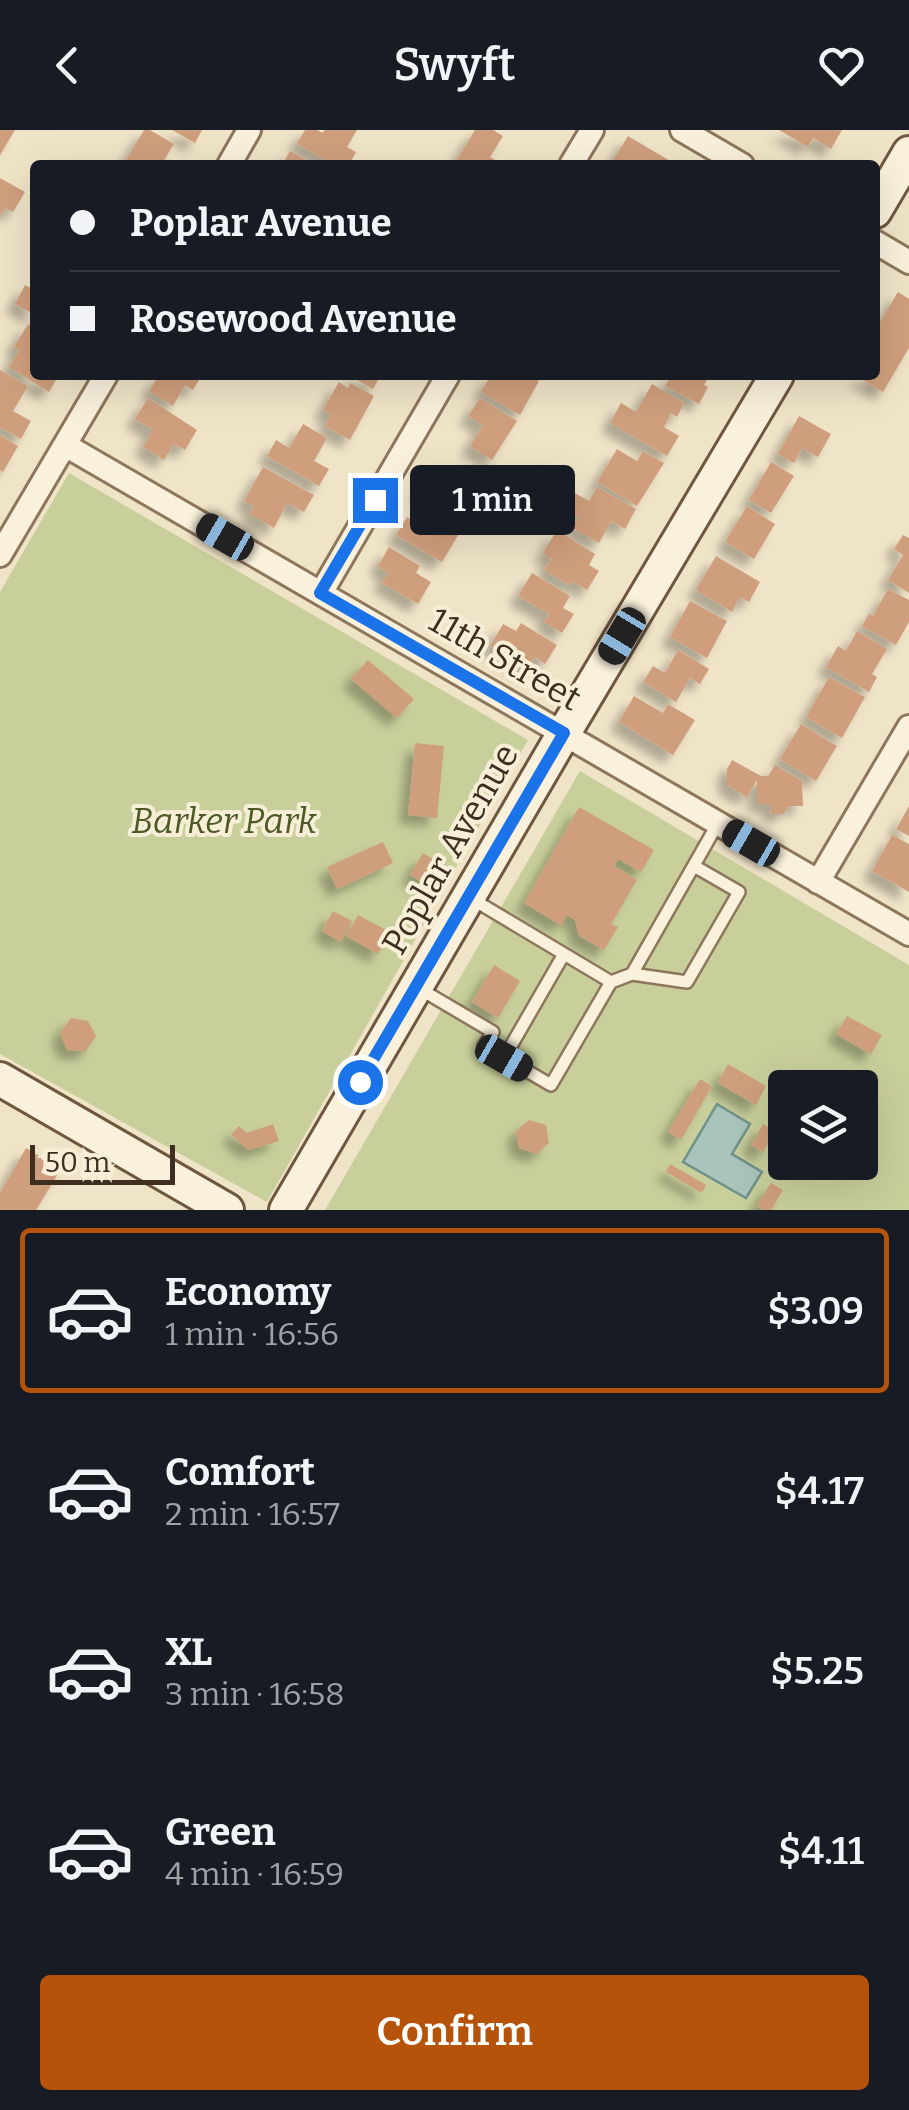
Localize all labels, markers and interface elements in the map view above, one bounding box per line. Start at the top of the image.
icon: back [40,38,95,93]
text: Swyft [393,38,516,92]
icon: heart [814,38,869,93]
text: Poplar Avenue [130,200,392,246]
text: Rosewood Avenue [130,296,457,342]
callout: 1 min [410,465,575,535]
route end [353,478,398,523]
text: 1 min [452,481,533,519]
car [192,509,258,565]
street label: 11th Street [422,599,589,719]
car [594,603,650,669]
street label: Poplar Avenue [373,737,527,961]
park label: Barker Park [131,800,318,842]
car [718,815,784,871]
car [471,1030,537,1086]
route start [338,1060,383,1105]
map controls [768,1070,878,1180]
button: layers [768,1070,878,1180]
scale bar [30,1140,175,1184]
text: 50 m [45,1146,110,1179]
icon: car [45,1266,135,1356]
text: Economy [165,1269,331,1315]
text: $3.09 [767,1288,864,1334]
text: 1 min · 16:56 [165,1315,339,1353]
icon: car [45,1446,135,1536]
text: Comfort [165,1449,315,1495]
text: $4.17 [775,1468,864,1514]
text: 2 min · 16:57 [165,1495,340,1533]
icon: car [45,1626,135,1716]
text: XL [165,1629,212,1675]
text: $5.25 [770,1648,864,1694]
text: 3 min · 16:58 [165,1675,344,1713]
icon: car [45,1806,135,1896]
text: Green [165,1809,276,1855]
text: $4.11 [778,1828,864,1874]
text: 4 min · 16:59 [165,1855,344,1893]
button: Confirm [40,1975,869,2090]

